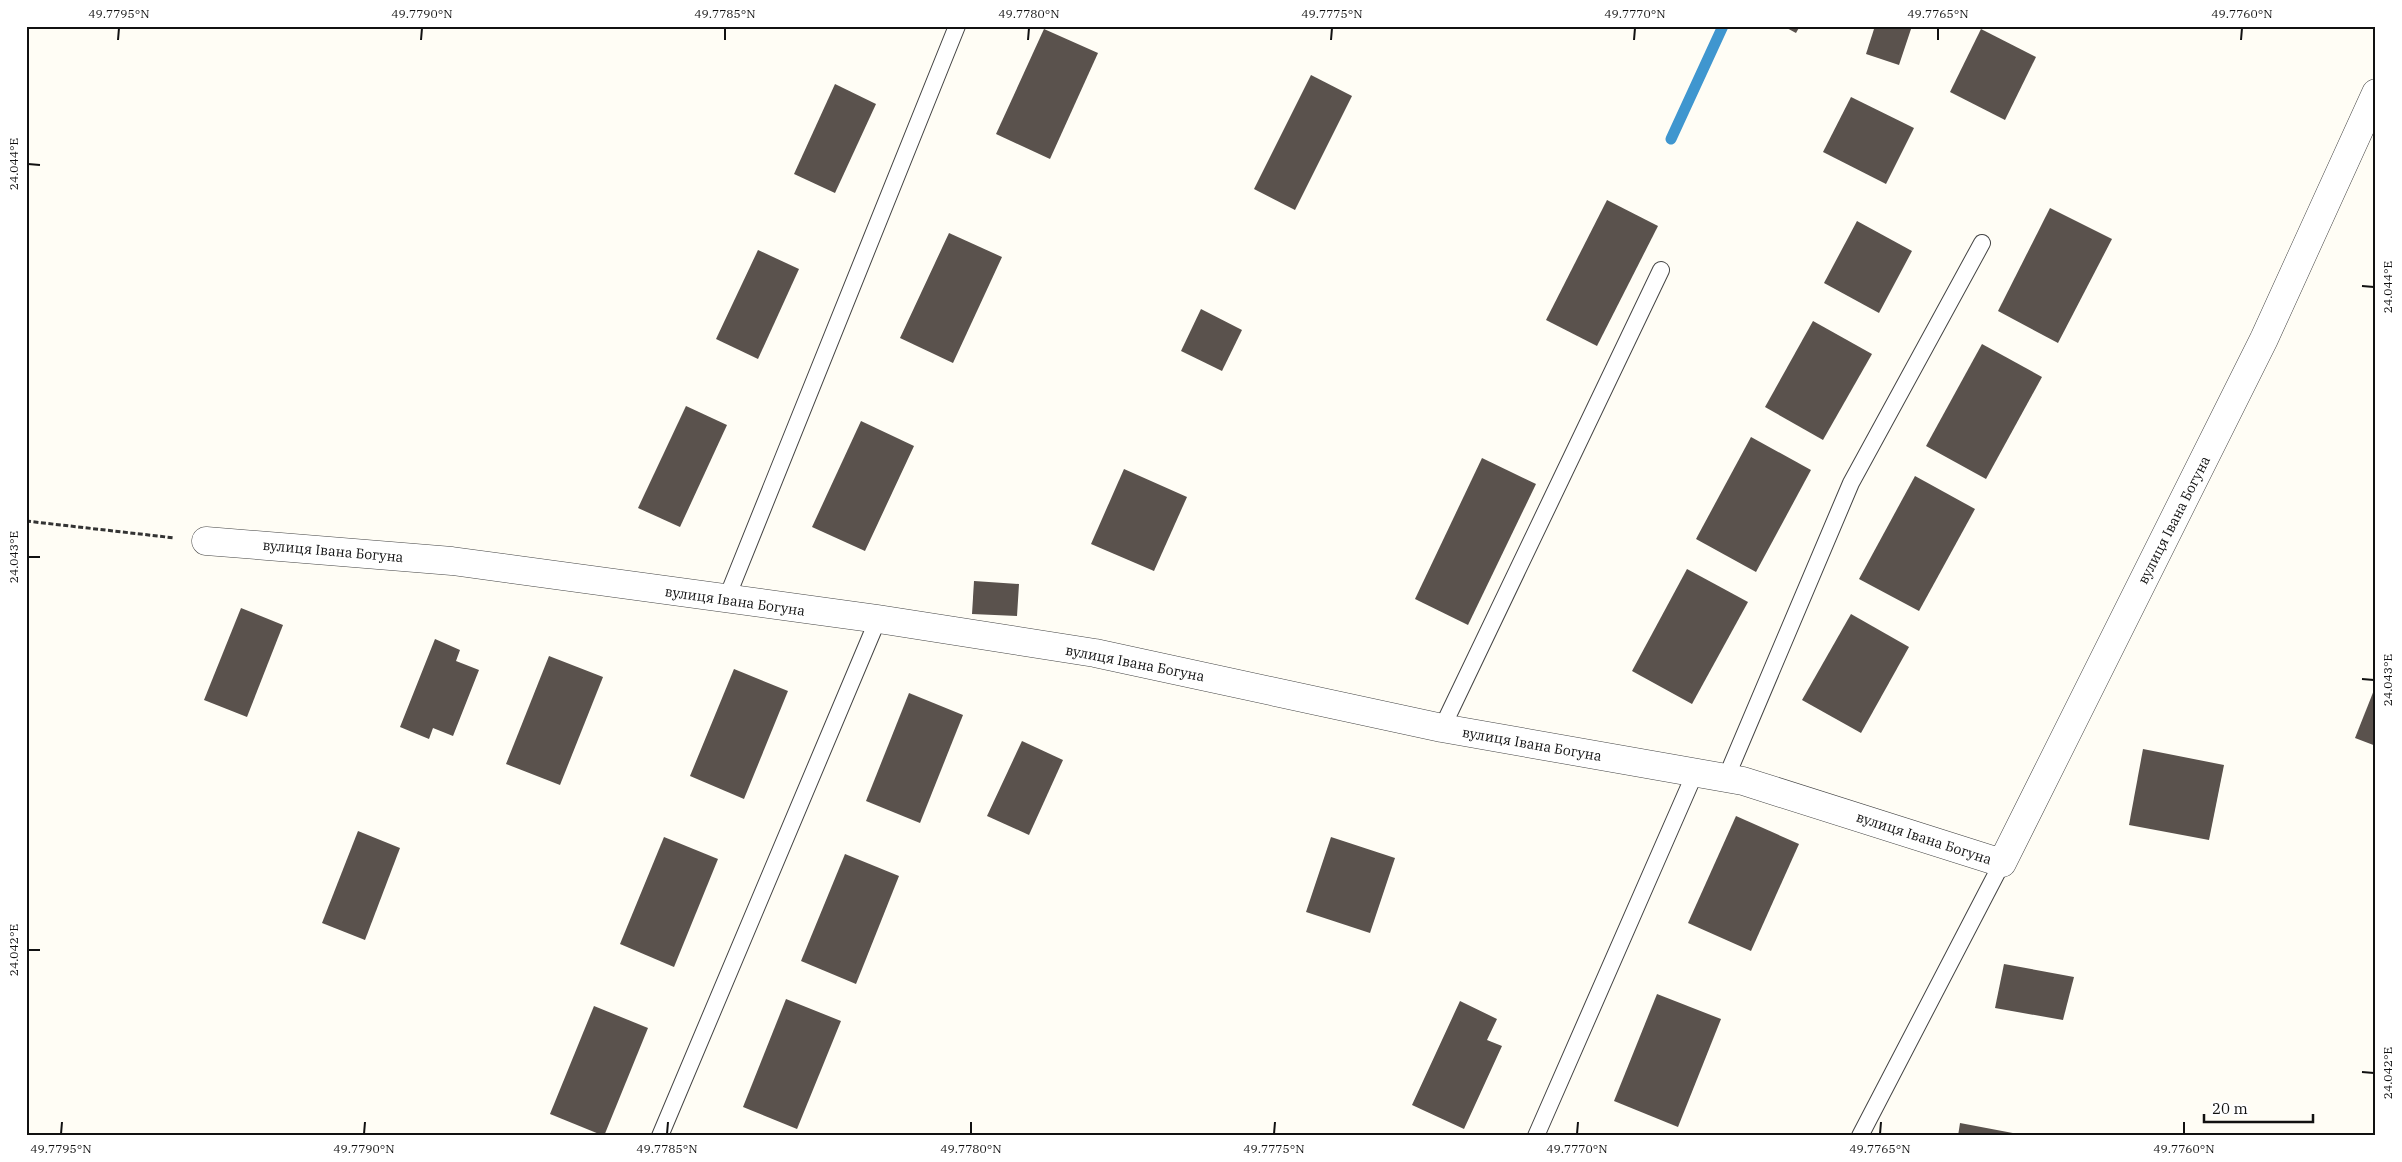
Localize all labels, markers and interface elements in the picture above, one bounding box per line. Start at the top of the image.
text: 49.7795°N [88,6,150,21]
text: 49.7790°N [391,6,453,21]
text: 49.7785°N [694,6,756,21]
text: 49.7780°N [998,6,1060,21]
text: 49.7775°N [1301,6,1363,21]
text: 49.7770°N [1604,6,1666,21]
text: 49.7765°N [1907,6,1969,21]
text: 49.7760°N [2211,6,2273,21]
text: 24.044°E [6,138,21,190]
text: 24.044°E [2380,261,2395,313]
street label: вулиця Івана Богуна [2134,453,2214,587]
text: 24.043°E [6,531,21,583]
street label: вулиця Івана Богуна [262,536,405,566]
street label: вулиця Івана Богуна [664,582,807,620]
street label: вулиця Івана Богуна [1064,641,1206,685]
text: 24.043°E [2380,654,2395,706]
street label: вулиця Івана Богуна [1461,723,1604,765]
street label: вулиця Івана Богуна [1854,808,1994,869]
text: 24.042°E [6,924,21,976]
text: 24.042°E [2380,1047,2395,1099]
scale bar [2204,1092,2313,1124]
text: 20 m [2212,1099,2248,1118]
text: 49.7795°N [30,1141,92,1156]
text: 49.7790°N [333,1141,395,1156]
text: 49.7785°N [636,1141,698,1156]
text: 49.7780°N [940,1141,1002,1156]
text: 49.7775°N [1243,1141,1305,1156]
text: 49.7770°N [1546,1141,1608,1156]
text: 49.7765°N [1849,1141,1911,1156]
text: 49.7760°N [2153,1141,2215,1156]

